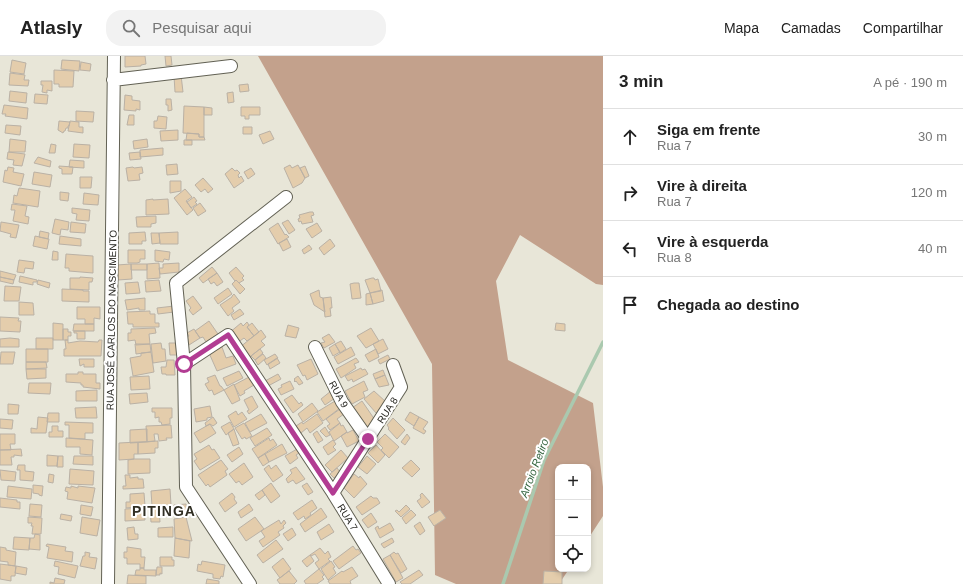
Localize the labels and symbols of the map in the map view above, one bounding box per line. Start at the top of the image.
street label: RUA JOSÉ CARLOS DO NASCIMENTO [103,229,119,410]
route start [175,355,193,373]
street label: RUA 9 [327,379,351,410]
street label: RUA 8 [375,395,400,425]
route end [359,430,377,448]
water label: Arroio Retiro [517,437,551,500]
street label: RUA 7 [335,502,360,533]
district label: PITINGA [132,503,196,519]

